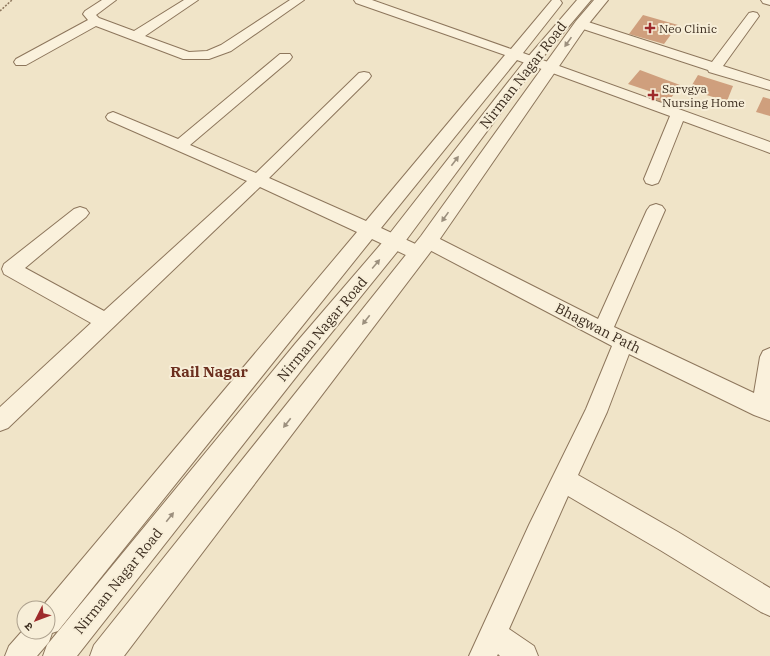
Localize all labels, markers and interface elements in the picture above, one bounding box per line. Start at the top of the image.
street label: Nirman Nagar Road [476,17,571,132]
place label: Neo Clinic [659,21,717,36]
marker: Neo Clinic [644,22,656,34]
one-way arrow [564,36,572,47]
place label: Sarvgya Nursing Home [662,81,745,110]
marker: Sarvgya Nursing Home [647,89,659,101]
one-way arrow [451,156,460,167]
one-way arrow [441,211,449,222]
one-way arrow [371,258,380,269]
street label: Nirman Nagar Road [273,273,371,385]
street label: Bhagwan Path [552,299,644,357]
one-way arrow [362,314,371,325]
district label: Rail Nagar [170,362,248,381]
one-way arrow [282,417,291,428]
one-way arrow [165,511,174,522]
street label: Nirman Nagar Road [70,524,167,638]
north arrow [16,600,56,640]
text: उ [21,619,36,634]

